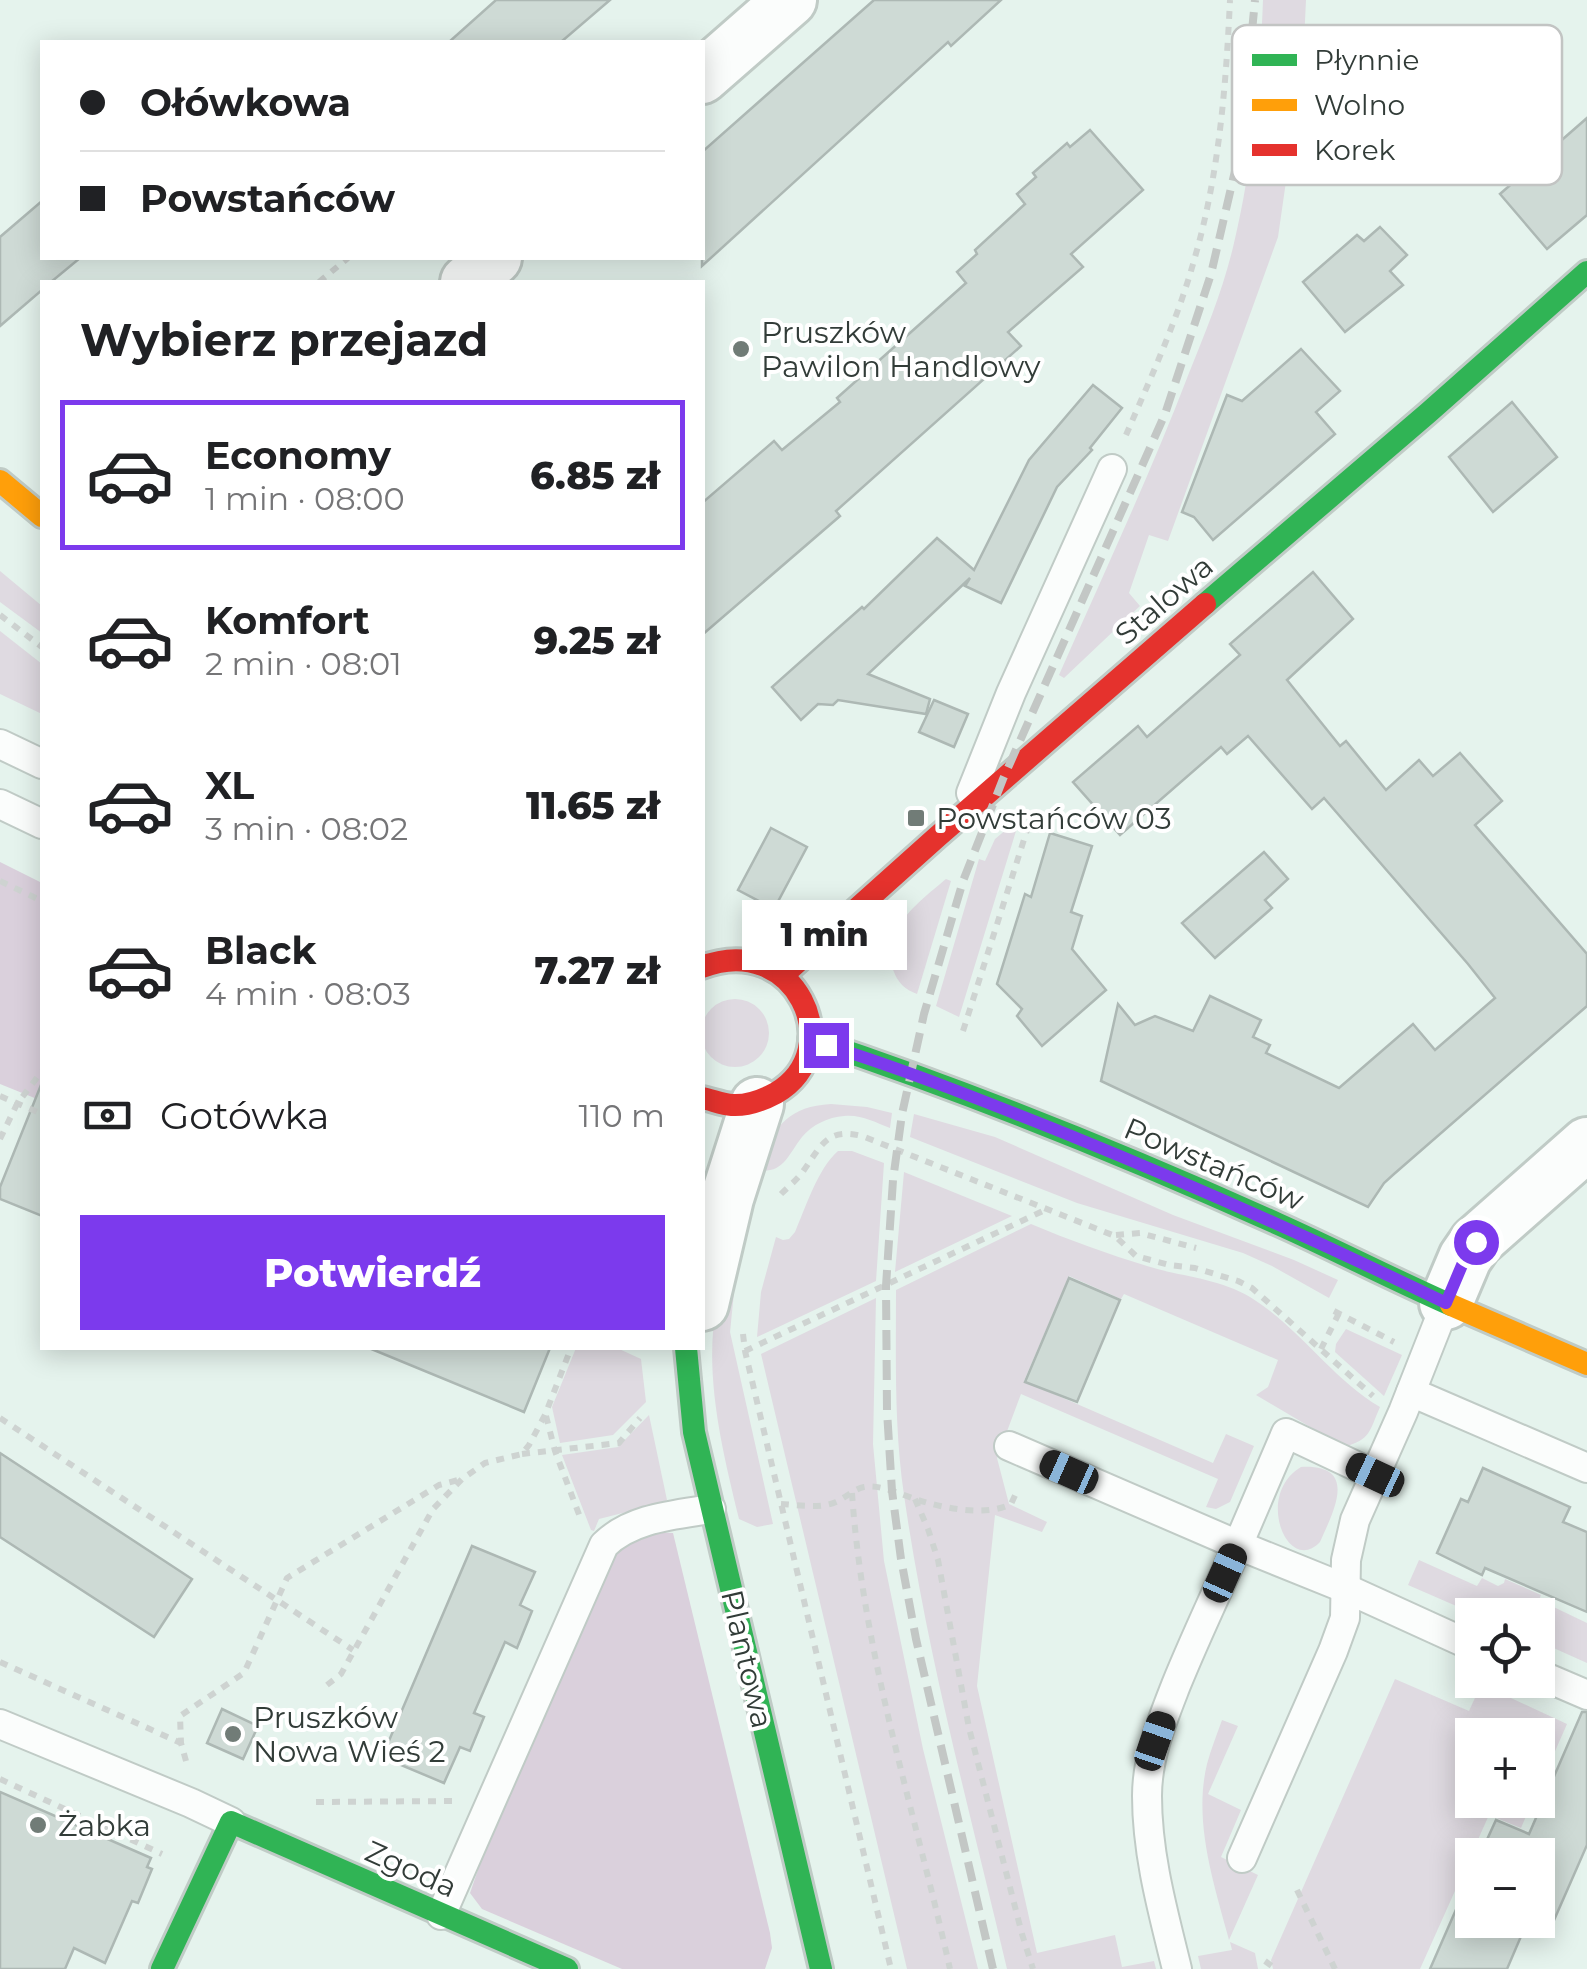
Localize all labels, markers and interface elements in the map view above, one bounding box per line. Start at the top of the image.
legend [1232,25,1562,185]
text: Płynnie [1314,43,1419,77]
text: Ołówkowa [140,79,351,126]
text: Wolno [1314,88,1405,122]
text: Korek [1314,133,1396,167]
text: Powstańców [140,175,395,222]
text: Wybierz przejazd [80,312,488,367]
place label: Pruszków Pawilon Handlowy [761,314,1041,385]
marker: Pruszków Pawilon Handlowy [730,338,752,360]
icon: car [85,430,175,520]
text: Economy [205,432,391,479]
text: 6.85 zł [530,452,660,499]
text: 1 min · 08:00 [205,479,405,518]
street label: Stalowa [1107,547,1221,653]
icon: car [85,595,175,685]
text: Komfort [205,597,370,644]
text: 9.25 zł [534,617,660,664]
text: 2 min · 08:01 [205,644,402,683]
icon: car [85,760,175,850]
text: XL [205,762,254,809]
text: 11.65 zł [526,782,660,829]
place label: Powstańców 03 [936,800,1172,837]
marker: Powstańców 03 [905,807,927,829]
text: 3 min · 08:02 [205,809,408,848]
callout: 1 min [744,900,908,970]
text: 1 min [780,915,869,954]
icon: car [85,925,175,1015]
text: Black [205,927,316,974]
text: 7.27 zł [535,947,660,994]
text: 4 min · 08:03 [205,974,411,1013]
route end [804,1023,849,1068]
icon: cash [80,1088,135,1143]
text: Gotówka [160,1092,329,1139]
text: 110 m [578,1096,665,1135]
street label: Powstańców [1119,1110,1310,1219]
button: Potwierdź [80,1215,665,1330]
route start [1454,1220,1499,1265]
car [1035,1446,1103,1498]
car [1341,1449,1409,1501]
car [1199,1539,1251,1607]
street label: Plantowa [713,1586,781,1732]
map controls [1455,1598,1555,1938]
button: locate [1455,1598,1555,1698]
place label: Pruszków Nowa Wieś 2 [253,1699,446,1770]
car [1131,1708,1179,1774]
button: + [1455,1718,1555,1818]
marker: Pruszków Nowa Wieś 2 [222,1723,244,1745]
place label: Żabka [58,1807,151,1844]
marker: Żabka [27,1814,49,1836]
street label: Zgoda [359,1832,463,1906]
button: − [1455,1838,1555,1938]

